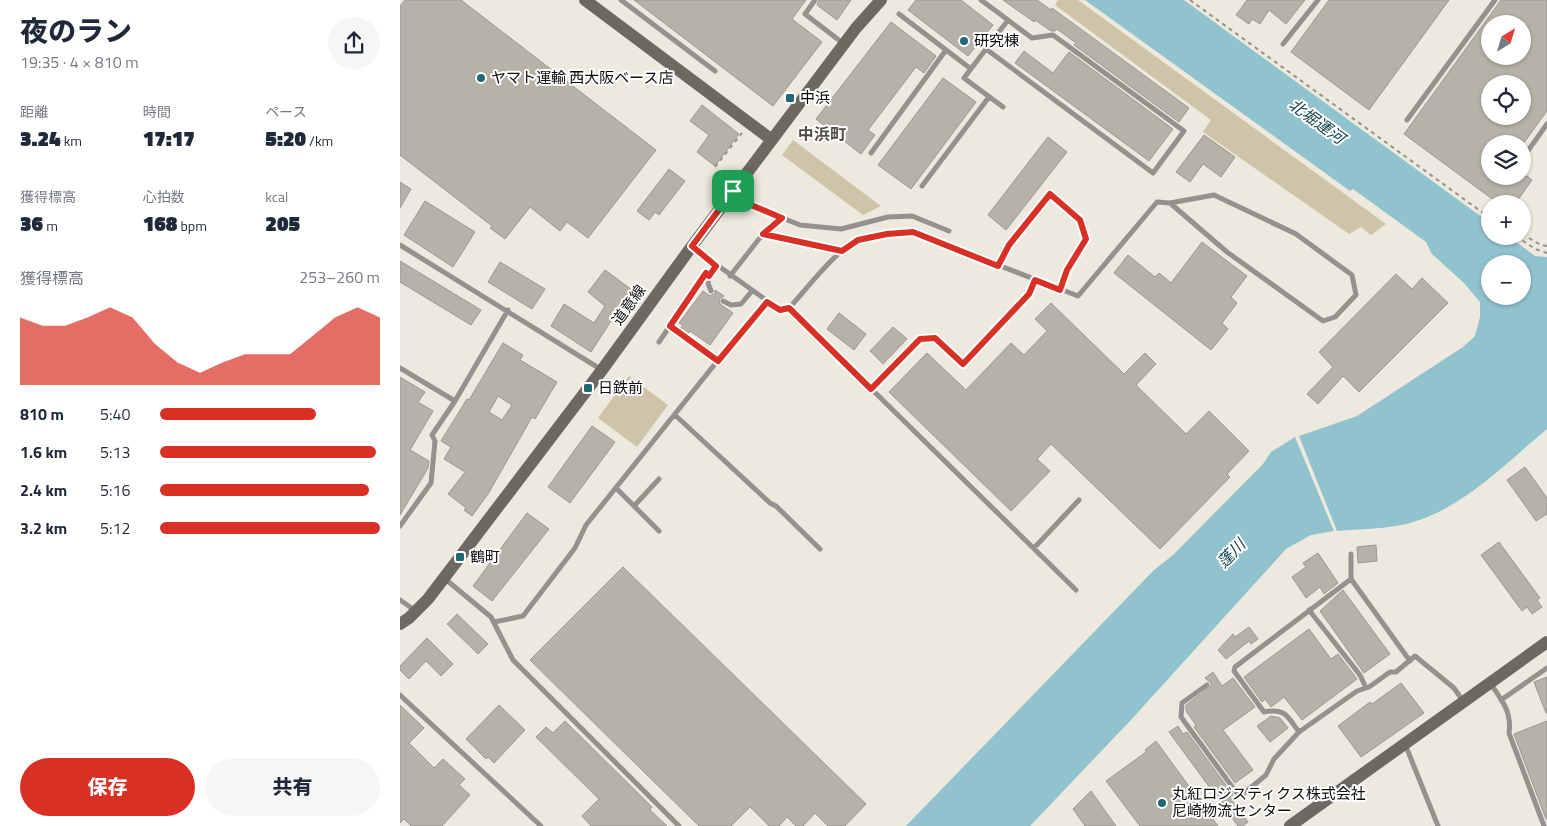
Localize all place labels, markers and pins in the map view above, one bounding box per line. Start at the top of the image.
place label: 研究棟 [974,29,1019,52]
marker: 研究棟 [958,35,970,47]
place label: ヤマト運輸 西大阪ベース店 [491,66,674,89]
marker: ヤマト運輸 西大阪ベース店 [475,72,487,84]
place label: 中浜 [800,86,830,109]
marker: 中浜 [784,92,796,104]
pin [712,170,754,212]
place label: 日鉄前 [598,376,643,399]
marker: 日鉄前 [582,382,594,394]
place label: 鶴町 [470,545,500,568]
marker: 鶴町 [454,551,466,563]
place label: 丸紅ロジスティクス株式会社 尼崎物流センター [1172,782,1366,822]
marker: 丸紅ロジスティクス株式会社 尼崎物流センター [1156,797,1168,809]

